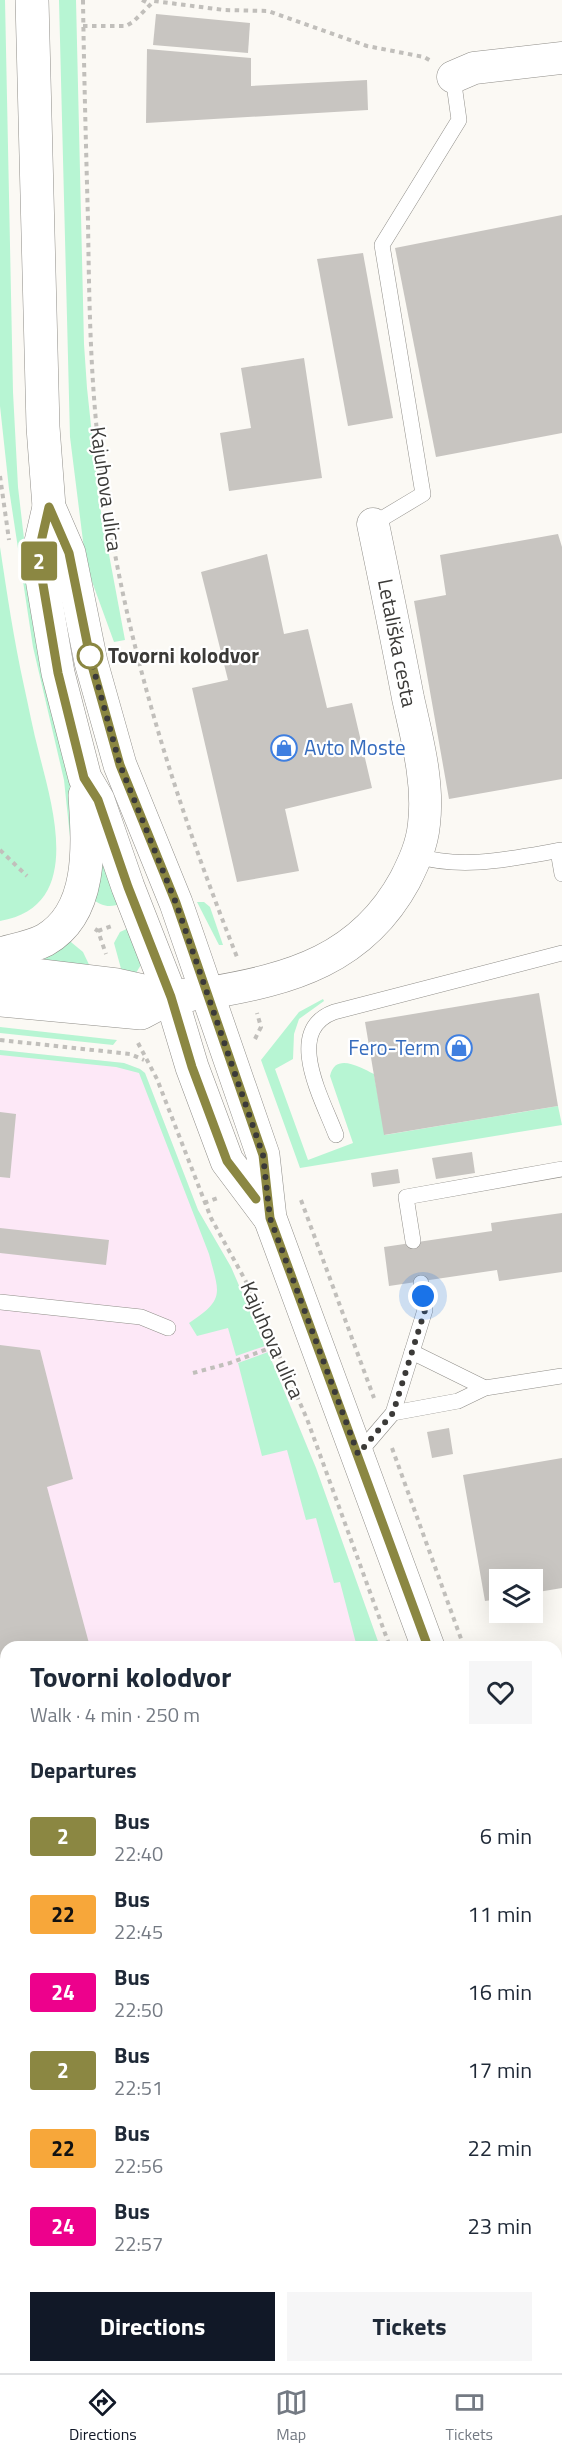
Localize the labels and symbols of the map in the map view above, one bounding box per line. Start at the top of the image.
street label: Kajuhova ulica [82,424,132,554]
line badge: 2 [20,542,58,580]
street label: Letališka cesta [370,576,426,710]
place label: Tovorni kolodvor [108,639,259,671]
marker: Tovorni kolodvor [77,643,103,669]
place label: Avto Moste [304,731,406,763]
shop icon: Avto Moste [269,733,299,763]
place label: Fero-Term [348,1031,440,1063]
shop icon: Fero-Term [444,1033,474,1063]
street label: Kajuhova ulica [233,1276,313,1404]
your location [408,1281,438,1311]

